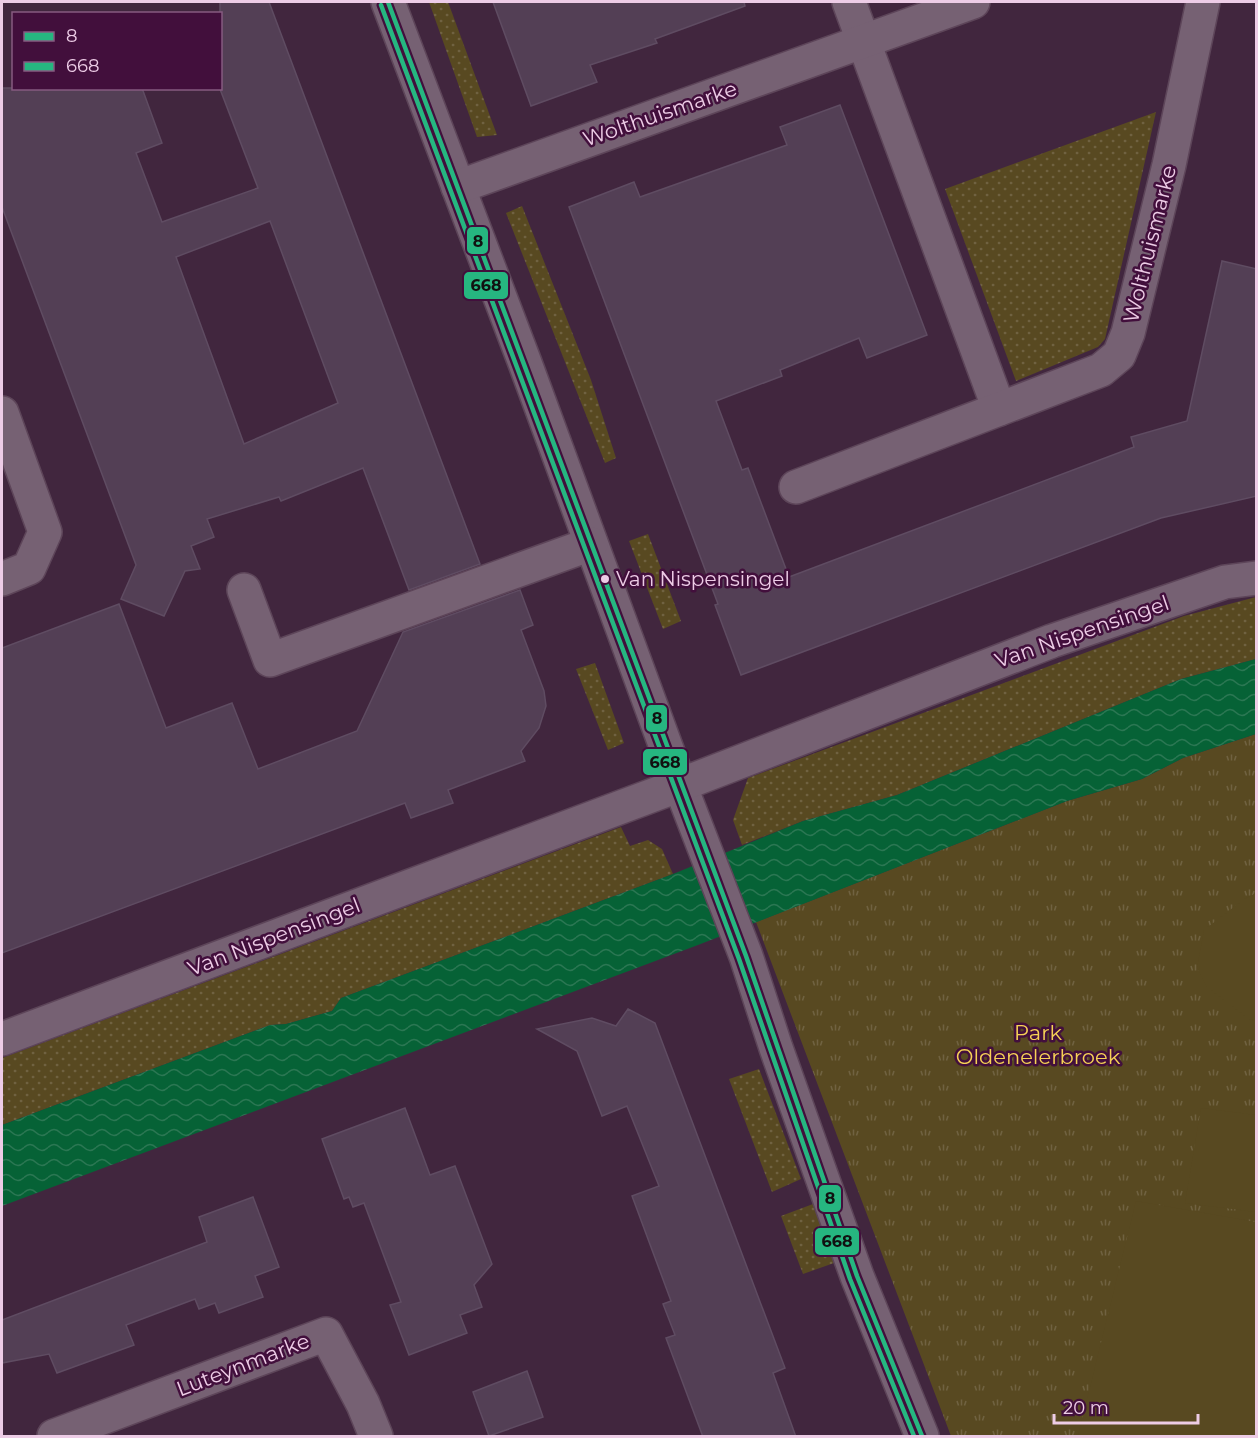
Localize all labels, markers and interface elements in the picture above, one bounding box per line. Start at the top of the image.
legend [12,12,222,90]
text: 8 [66,25,77,47]
text: 668 [66,55,99,77]
street label: Wolthuismarke [580,75,740,152]
street label: Wolthuismarke [1118,163,1181,325]
line badge: 8 [466,226,489,255]
text: 8 [473,232,483,251]
line badge: 668 [463,271,509,300]
text: 668 [471,276,501,295]
place label: Van Nispensingel [616,567,790,591]
marker: Van Nispensingel [599,573,611,585]
street label: Van Nispensingel [991,590,1172,673]
line badge: 8 [645,704,668,733]
text: 8 [652,709,662,728]
line badge: 668 [642,748,688,776]
text: 668 [650,753,680,772]
street label: Van Nispensingel [184,892,363,981]
park label: Park Oldenelerbroek [956,1020,1121,1069]
line badge: 8 [818,1184,842,1213]
text: 8 [825,1189,835,1208]
line badge: 668 [814,1227,860,1256]
text: 668 [822,1232,852,1251]
street label: Luteynmarke [173,1328,313,1401]
scale bar [1054,1387,1198,1425]
text: 20 m [1063,1397,1109,1419]

